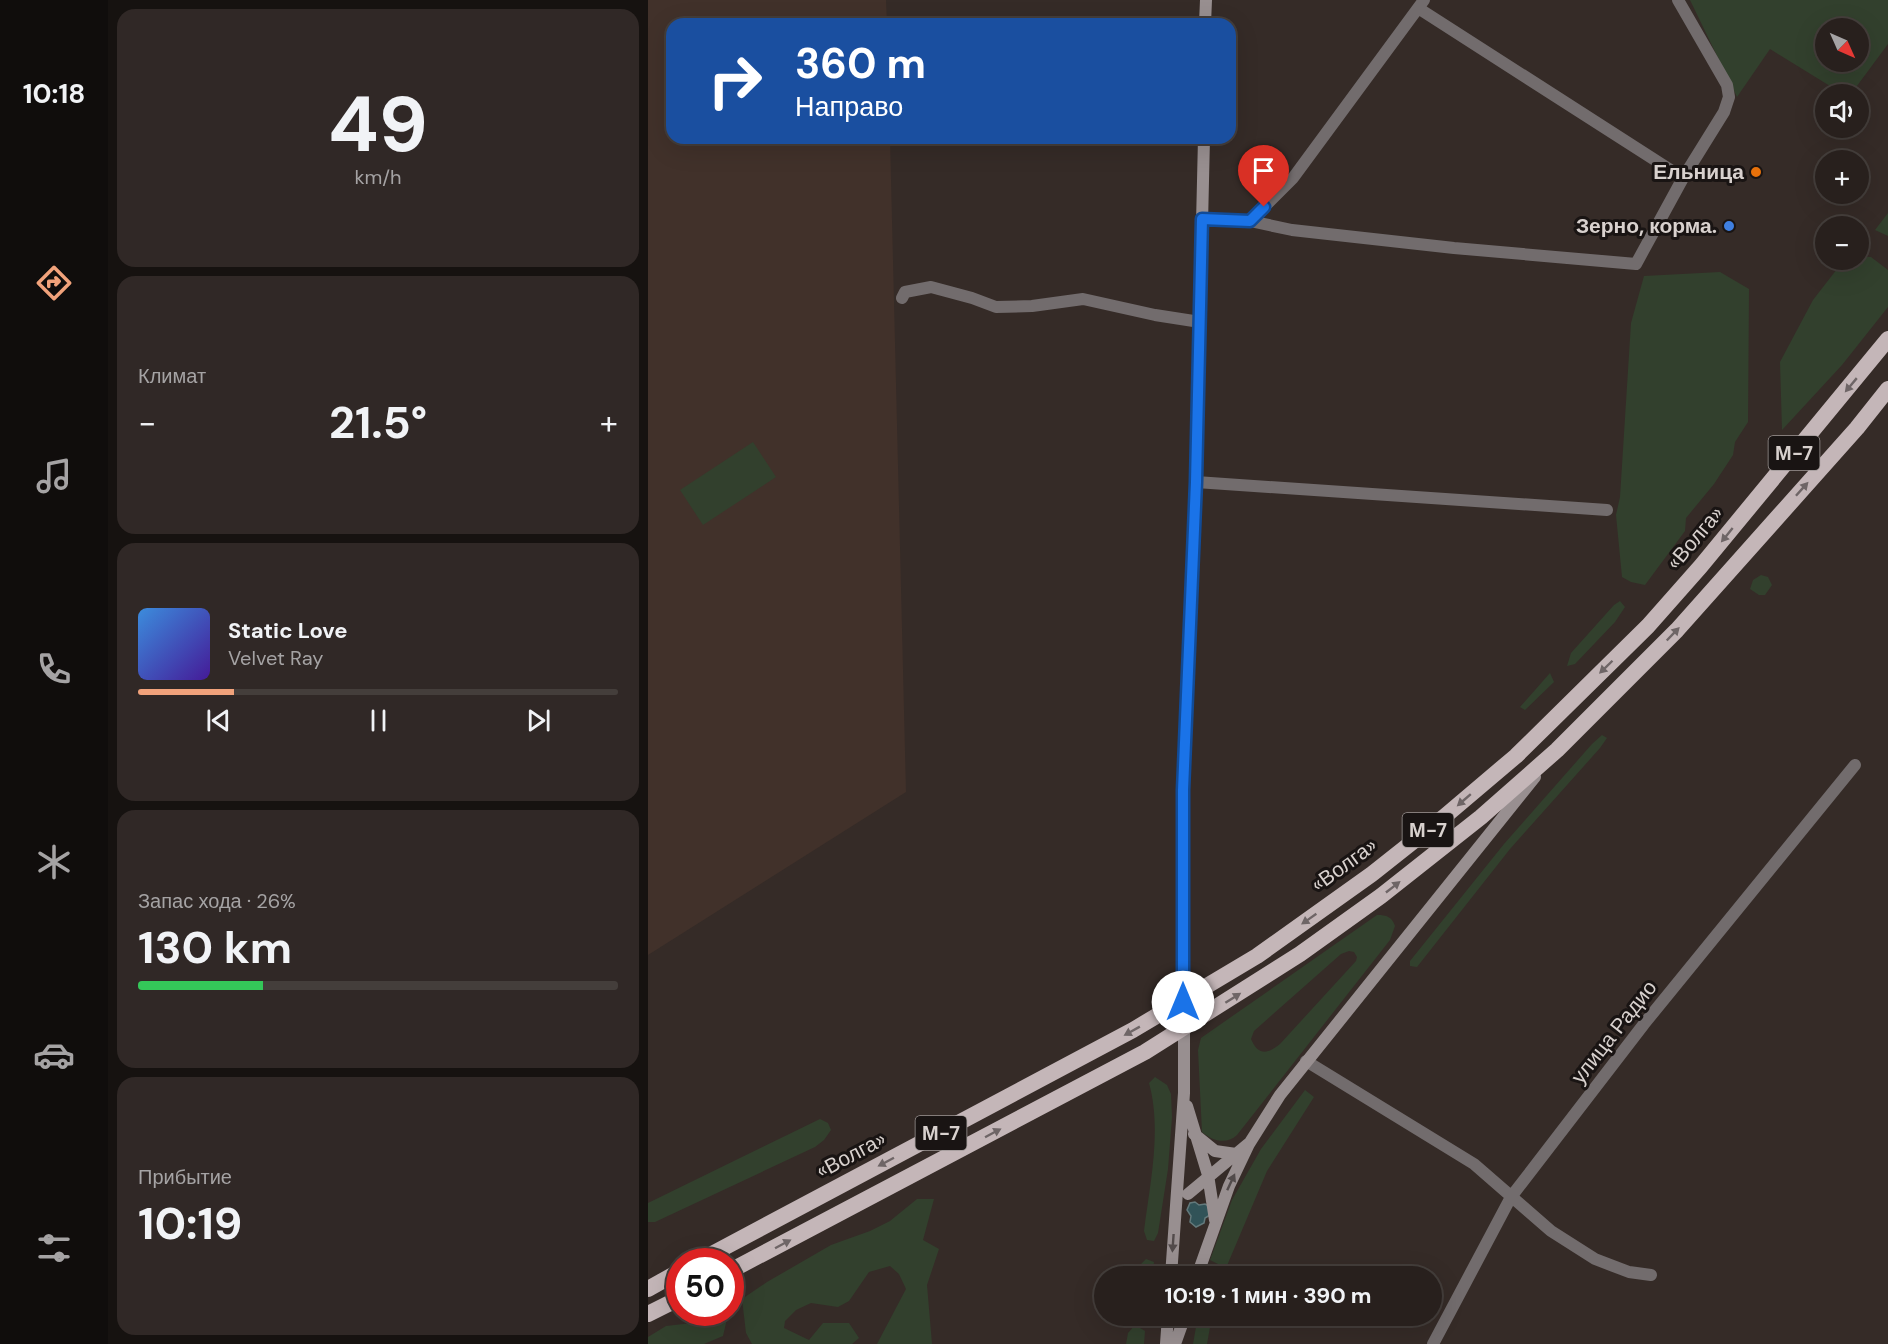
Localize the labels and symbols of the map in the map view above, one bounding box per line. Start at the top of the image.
north arrow [1815,18,1869,72]
pin [1238,145,1289,207]
place label: Ельница [1653,158,1744,186]
marker: Ельница [1749,165,1763,179]
place label: Зерно, корма. [1576,212,1717,240]
marker: Зерно, корма. [1722,219,1736,233]
one-way arrow [1845,377,1857,392]
road number: М-7 [1768,436,1820,470]
one-way arrow [1795,482,1808,497]
street label: «Волга» [1660,500,1730,576]
one-way arrow [1720,527,1733,543]
one-way arrow [1665,628,1679,642]
one-way arrow [1600,660,1614,674]
one-way arrow [1456,794,1472,807]
road number: М-7 [1402,813,1454,847]
street label: «Волга» [1305,832,1383,898]
one-way arrow [1385,880,1401,893]
one-way arrow [1301,913,1317,924]
position arrow [1151,970,1215,1034]
street label: улица Радио [1565,975,1663,1089]
one-way arrow [1225,993,1241,1004]
one-way arrow [1123,1026,1140,1036]
road number: М-7 [916,1116,966,1150]
street label: «Волга» [811,1125,891,1185]
one-way arrow [984,1128,1001,1138]
one-way arrow [877,1157,894,1167]
one-way arrow [1226,1172,1236,1190]
one-way arrow [1169,1233,1178,1252]
one-way arrow [774,1239,792,1249]
speed limit sign: 50 [666,1248,744,1326]

